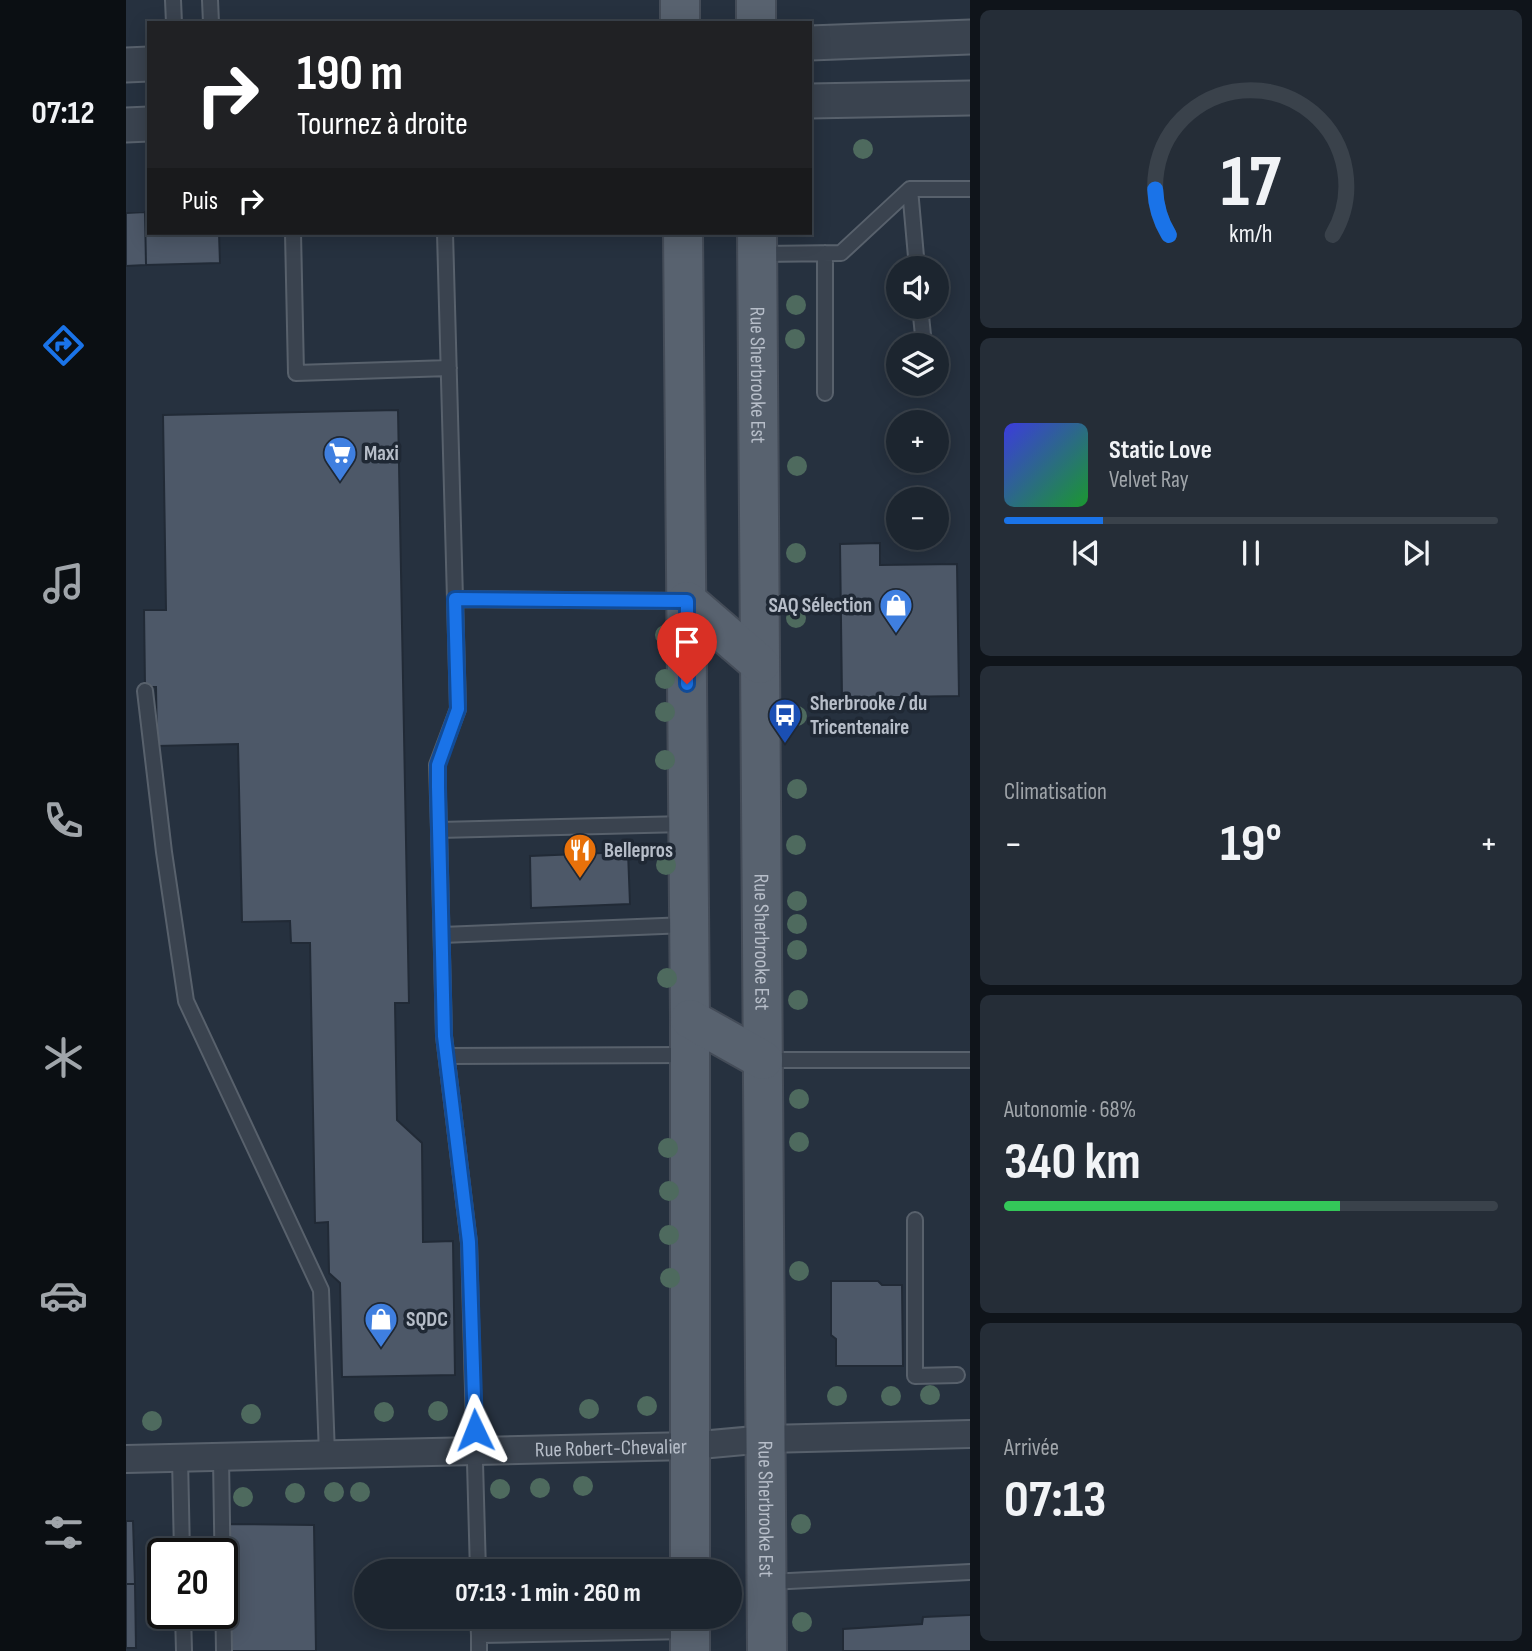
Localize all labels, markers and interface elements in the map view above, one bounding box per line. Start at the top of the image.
text: 190 m [297,45,403,104]
icon: right [182,49,273,140]
text: 07:12 [31,94,95,133]
text: Tournez à droite [297,105,468,144]
text: 17 [1221,139,1281,227]
icon: right [232,182,270,220]
text: Puis [182,186,218,217]
text: km/h [1229,219,1273,250]
map controls [886,256,949,550]
button: sound [886,256,949,319]
street label: Rue Sherbrooke Est [745,307,770,443]
icon: directions [39,321,88,370]
button: layers [886,333,949,396]
button: + [886,410,949,473]
supermarket icon: Maxi [321,434,359,483]
text: Static Love [1109,435,1212,466]
place label: Maxi [364,441,399,466]
text: Velvet Ray [1109,466,1189,494]
button: − [886,487,949,550]
icon: previous [1067,534,1105,572]
icon: pause [1232,534,1270,572]
icon: next [1397,534,1435,572]
icon: music [39,559,88,608]
shop icon: SAQ Sélection [877,586,915,635]
place label: SAQ Sélection [768,593,872,618]
pin [657,612,717,684]
icon: arrive [668,623,706,661]
place label: Sherbrooke / du Tricentenaire [810,691,927,740]
bus stop icon: Sherbrooke / du Tricentenaire [766,696,804,745]
text: Climatisation [1004,778,1107,806]
icon: phone [39,796,88,845]
text: 19° [1220,813,1282,876]
text: − [1004,822,1023,867]
text: + [1479,822,1498,867]
restaurant icon: Bellepros [561,831,599,880]
place label: Bellepros [604,838,673,863]
street label: Rue Sherbrooke Est [749,874,774,1010]
icon: climate [39,1033,88,1082]
text: Autonomie · 68% [1004,1096,1136,1124]
text: 340 km [1004,1131,1141,1194]
icon: car [39,1271,88,1320]
shop icon: SQDC [362,1300,400,1349]
place label: SQDC [406,1307,448,1332]
position arrow [438,1393,512,1467]
street label: Rue Robert-Chevalier [535,1434,687,1463]
text: Arrivée [1004,1434,1059,1462]
street label: Rue Sherbrooke Est [753,1441,778,1577]
text: 07:13 [1004,1469,1106,1532]
icon: filters [39,1508,88,1557]
speed limit sign: 20 [147,1538,238,1629]
text: 07:13 · 1 min · 260 m [455,1578,641,1609]

